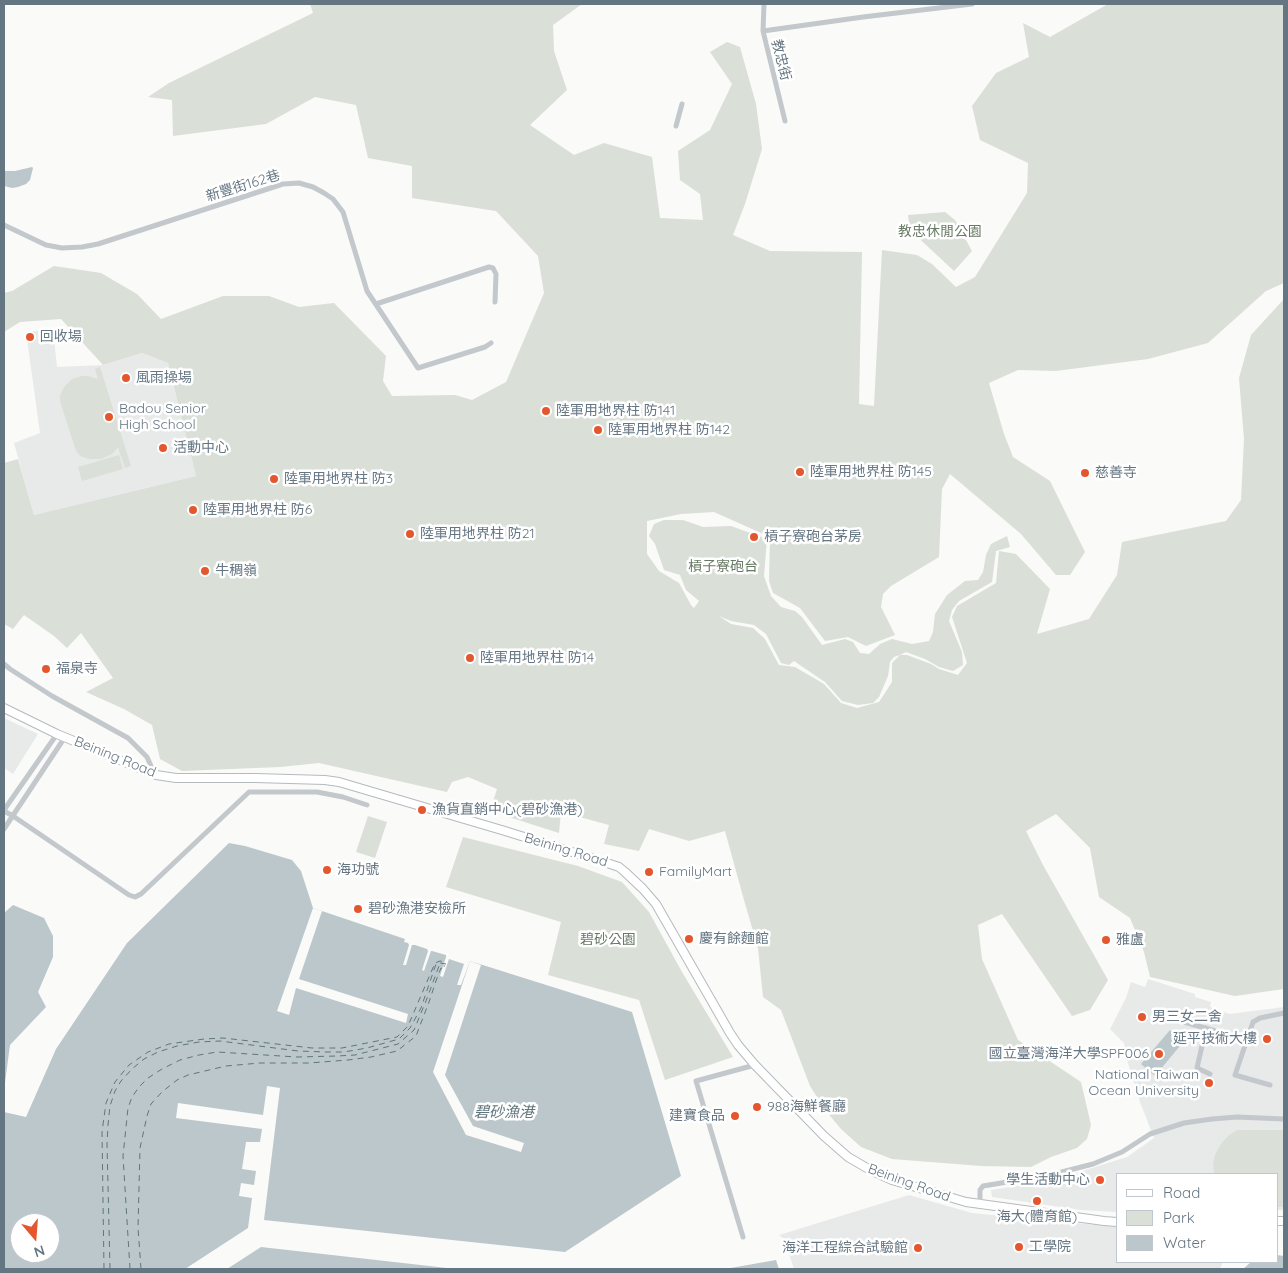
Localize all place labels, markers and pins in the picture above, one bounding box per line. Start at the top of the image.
place label: 回收場 [40,329,82,345]
marker: 回收場 [24,331,36,343]
place label: 風雨操場 [136,370,192,386]
marker: 風雨操場 [120,372,132,384]
place label: Badou Senior High School [119,401,206,434]
place label: 陸軍用地界柱 防141 [556,403,675,419]
marker: 陸軍用地界柱 防141 [540,405,552,417]
marker: Badou Senior High School [103,411,115,423]
place label: 陸軍用地界柱 防142 [608,422,730,438]
marker: 陸軍用地界柱 防142 [592,424,604,436]
place label: 活動中心 [173,440,229,456]
marker: 活動中心 [157,442,169,454]
place label: 陸軍用地界柱 防145 [810,464,932,480]
place label: 慈善寺 [1095,465,1137,481]
marker: 陸軍用地界柱 防145 [794,466,806,478]
marker: 慈善寺 [1079,467,1091,479]
place label: 陸軍用地界柱 防3 [284,471,393,487]
marker: 陸軍用地界柱 防3 [268,473,280,485]
place label: 陸軍用地界柱 防6 [203,502,312,518]
marker: 陸軍用地界柱 防6 [187,504,199,516]
place label: 陸軍用地界柱 防21 [420,526,535,542]
marker: 陸軍用地界柱 防21 [404,528,416,540]
place label: 槓子寮砲台茅房 [764,529,862,545]
marker: 槓子寮砲台茅房 [748,531,760,543]
place label: 牛稠嶺 [215,563,257,579]
marker: 牛稠嶺 [199,565,211,577]
place label: 陸軍用地界柱 防14 [480,650,594,666]
marker: 陸軍用地界柱 防14 [464,652,476,664]
place label: 福泉寺 [56,661,98,677]
marker: 福泉寺 [40,663,52,675]
place label: 漁貨直銷中心(碧砂漁港) [432,802,582,818]
marker: 漁貨直銷中心(碧砂漁港) [416,804,428,816]
place label: 海功號 [337,862,379,878]
marker: 海功號 [321,864,333,876]
place label: FamilyMart [659,864,732,880]
marker: FamilyMart [643,866,655,878]
place label: 碧砂漁港安檢所 [368,901,466,917]
marker: 碧砂漁港安檢所 [352,903,364,915]
place label: 慶有餘麵館 [699,931,769,947]
place label: 雅盧 [1116,932,1144,948]
marker: 慶有餘麵館 [683,933,695,945]
marker: 雅盧 [1100,934,1112,946]
place label: 男三女二舍 [1152,1009,1222,1025]
marker: 男三女二舍 [1136,1011,1148,1023]
place label: 延平技術大樓 [1173,1031,1257,1047]
marker: 延平技術大樓 [1261,1033,1273,1045]
place label: 國立臺灣海洋大學SPF006 [989,1046,1149,1062]
marker: 國立臺灣海洋大學SPF006 [1153,1048,1165,1060]
place label: National Taiwan Ocean University [1089,1067,1199,1100]
marker: National Taiwan Ocean University [1203,1077,1215,1089]
place label: 988海鮮餐廳 [767,1099,846,1115]
marker: 988海鮮餐廳 [751,1101,763,1113]
place label: 建寶食品 [669,1108,725,1124]
marker: 建寶食品 [729,1110,741,1122]
place label: 學生活動中心 [1006,1172,1090,1188]
marker: 學生活動中心 [1094,1174,1106,1186]
marker: 海大(體育館) [1031,1195,1043,1207]
place label: 海大(體育館) [997,1209,1077,1225]
place label: 工學院 [1029,1239,1071,1255]
place label: 海洋工程綜合試驗館 [782,1240,908,1256]
marker: 工學院 [1013,1241,1025,1253]
marker: 海洋工程綜合試驗館 [912,1242,924,1254]

